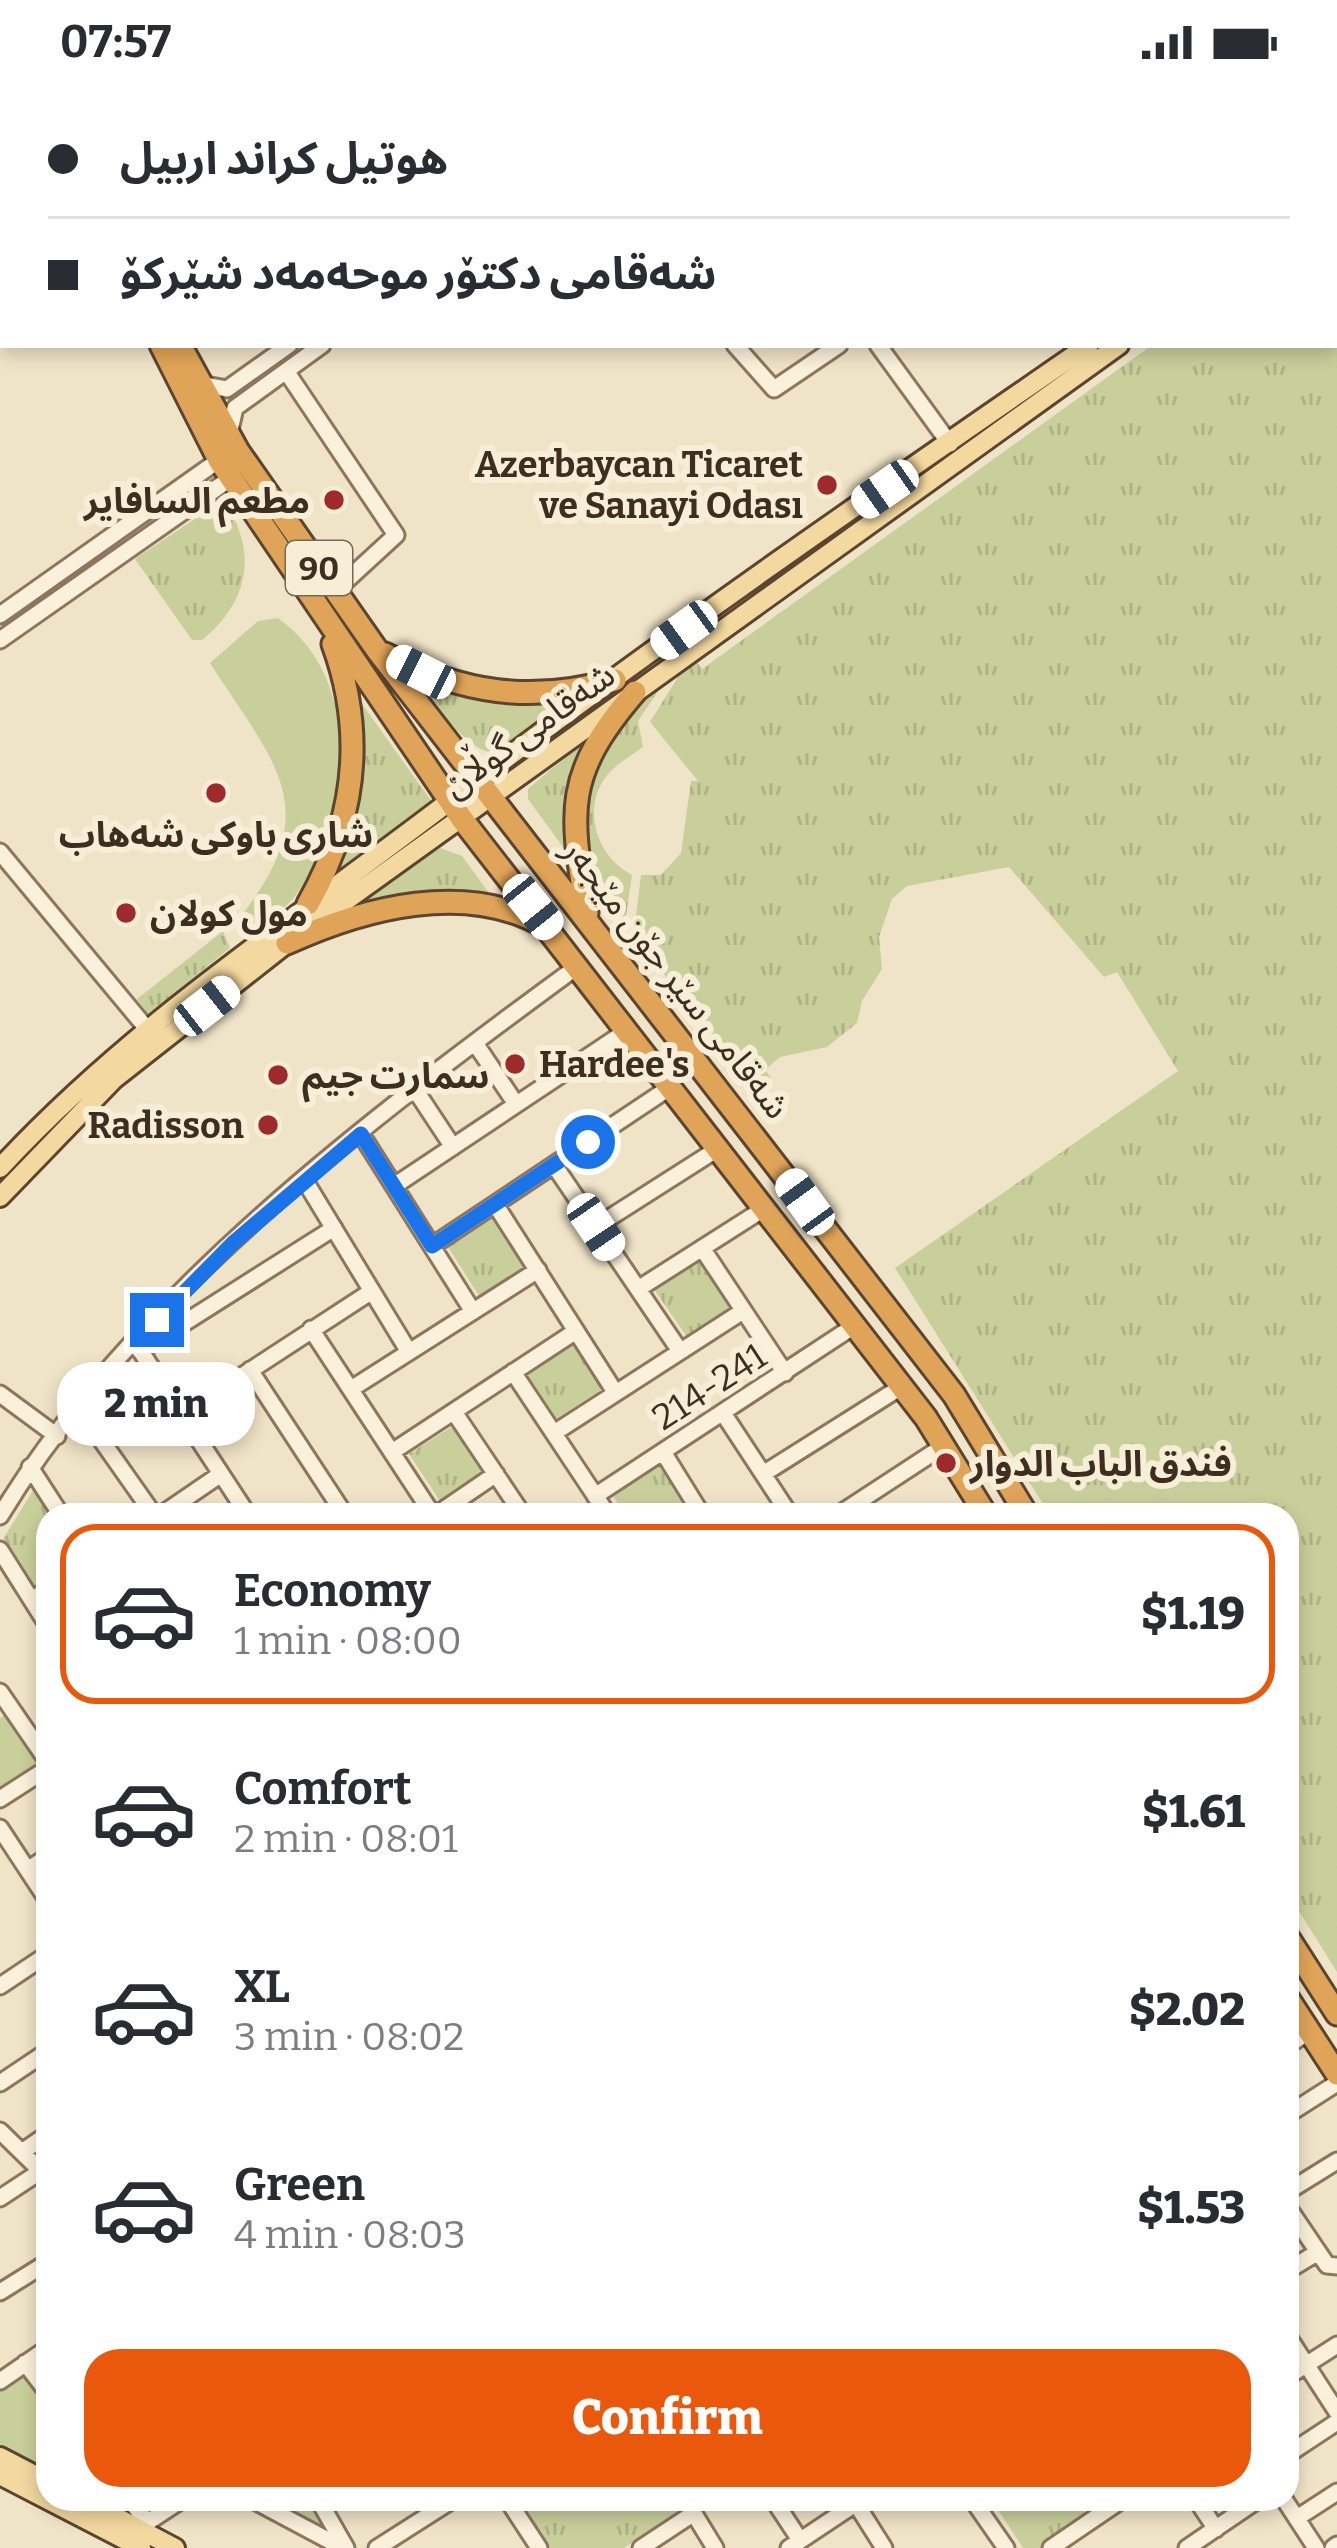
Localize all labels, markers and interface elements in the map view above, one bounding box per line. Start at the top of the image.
text: 07:57 [60,15,171,69]
text: هوتيل كراند اربيل [120,132,448,186]
text: شەقامی دکتۆر موحەمەد شێرکۆ [120,247,717,301]
place label: Azerbaycan Ticaret ve Sanayi Odası [475,443,803,528]
car [845,454,925,524]
marker: Azerbaycan Ticaret ve Sanayi Odası [814,472,840,498]
place label: مطعم السافایر [82,479,310,528]
marker: مطعم السافایر [321,487,347,513]
road number: 90 [286,541,352,595]
car [644,594,724,666]
car [381,640,461,704]
street label: شەقامی گوڵان [431,649,623,807]
marker: شاری باوکی شەھاب [203,780,229,806]
place label: شاری باوکی شەھاب [59,813,373,857]
street label: شەقامی سێر جۆن مێجەر [552,829,799,1128]
car [496,868,570,946]
place label: مول كولان [150,892,308,936]
marker: مول كولان [113,900,139,926]
car [168,970,246,1042]
place label: Hardee's [539,1043,690,1087]
marker: Hardee's [502,1051,528,1077]
place label: سمارت جیم [302,1054,489,1103]
marker: سمارت جیم [265,1062,291,1088]
place label: Radisson [87,1104,244,1148]
marker: Radisson [255,1112,281,1138]
route start [561,1115,615,1169]
car [769,1162,841,1242]
car [561,1187,631,1267]
route end [130,1293,184,1347]
street label: 214-241 [645,1334,775,1440]
callout: 2 min [58,1362,256,1446]
text: 2 min [104,1381,208,1427]
place label: فندق الباب الدوار [968,1442,1232,1486]
marker: فندق الباب الدوار [933,1450,959,1476]
icon: car [90,1560,198,1668]
text: Economy [234,1564,431,1618]
text: $1.19 [1141,1587,1245,1641]
text: 1 min · 08:00 [234,1618,462,1664]
icon: car [90,1758,198,1866]
text: Comfort [234,1762,412,1816]
text: $1.61 [1142,1785,1245,1839]
text: 2 min · 08:01 [234,1816,458,1862]
icon: car [90,1956,198,2064]
text: XL [234,1960,290,2014]
text: $2.02 [1129,1983,1245,2037]
text: 3 min · 08:02 [234,2014,464,2060]
icon: car [90,2154,198,2262]
text: Green [234,2158,365,2212]
text: $1.53 [1137,2181,1245,2235]
text: 4 min · 08:03 [234,2212,466,2258]
button: Confirm [84,2349,1251,2487]

